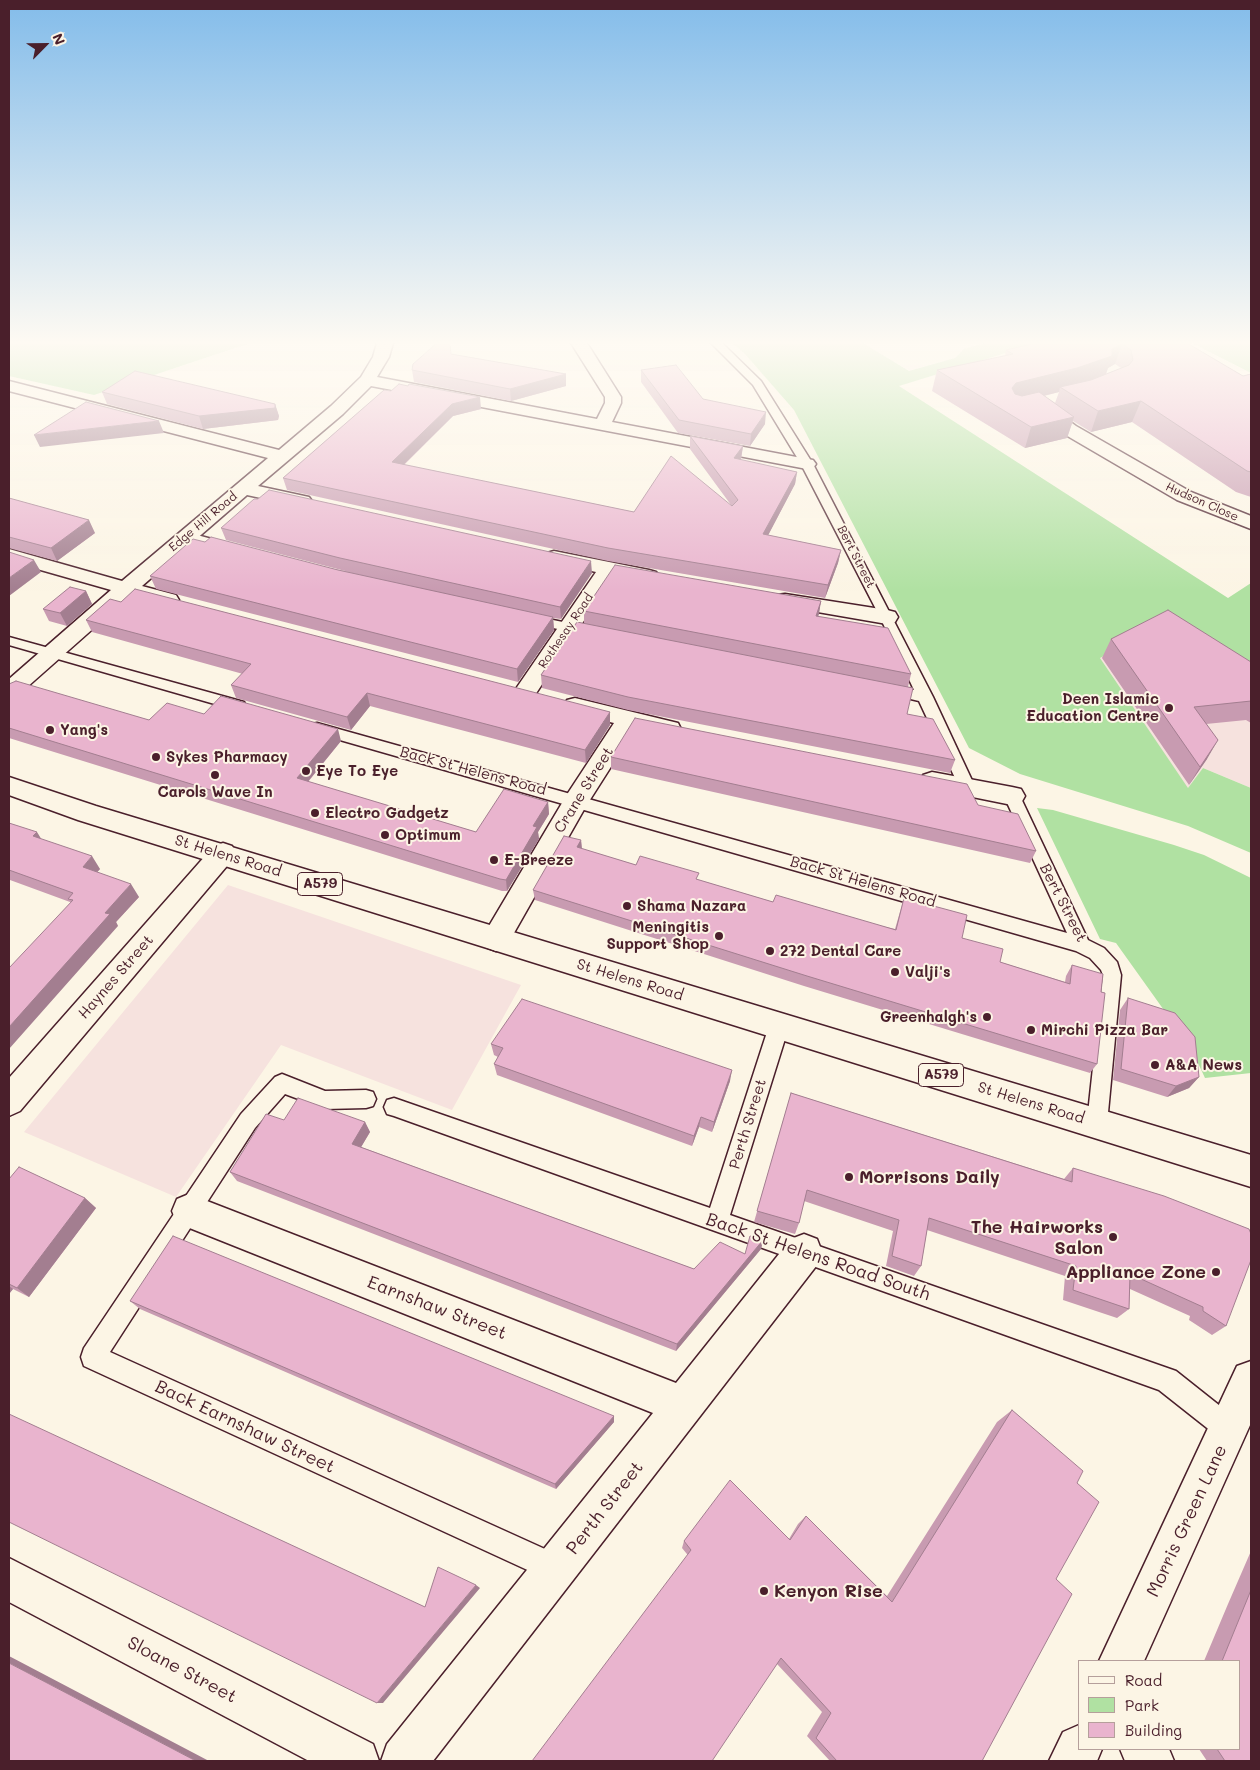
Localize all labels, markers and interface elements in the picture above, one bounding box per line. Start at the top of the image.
north arrow [20,20,70,70]
text: N [48,30,70,48]
street label: Hudson Close [1163,480,1241,524]
street label: Edge Hill Road [166,489,240,555]
street label: Bert Street [834,523,878,591]
street label: Rothesay Road [536,591,596,671]
place label: Deen Islamic Education Centre [1026,690,1159,725]
marker: Deen Islamic Education Centre [1163,702,1175,714]
place label: Yang's [60,721,108,739]
marker: Yang's [44,724,56,736]
street label: Back St Helens Road [398,743,548,799]
street label: Crane Street [550,744,618,836]
place label: Sykes Pharmacy [166,748,288,766]
marker: Sykes Pharmacy [150,751,162,763]
place label: Eye To Eye [316,762,398,780]
marker: Eye To Eye [300,765,312,777]
marker: Carols Wave In [209,769,221,781]
place label: Carols Wave In [158,783,272,801]
place label: Electro Gadgetz [325,804,449,822]
marker: Electro Gadgetz [309,807,321,819]
place label: Optimum [395,826,461,844]
marker: Optimum [379,829,391,841]
street label: St Helens Road [172,831,284,881]
place label: E-Breeze [504,851,573,869]
street label: Back St Helens Road [788,853,938,911]
marker: E-Breeze [488,854,500,866]
street label: Bert Street [1036,861,1090,945]
road number: A579 [298,872,342,896]
place label: Shama Nazara [637,897,746,915]
marker: Shama Nazara [621,900,633,912]
place label: Meningitis Support Shop [606,918,709,953]
marker: Meningitis Support Shop [713,930,725,942]
street label: Haynes Street [75,931,157,1023]
place label: 272 Dental Care [780,942,901,960]
marker: 272 Dental Care [764,945,776,957]
street label: St Helens Road [574,955,686,1005]
place label: Valji's [905,963,950,981]
marker: Valji's [889,966,901,978]
place label: Greenhalgh's [880,1008,977,1026]
marker: Greenhalgh's [981,1011,993,1023]
place label: Mirchi Pizza Bar [1041,1021,1168,1039]
marker: Mirchi Pizza Bar [1025,1024,1037,1036]
place label: A&A News [1165,1056,1242,1074]
marker: A&A News [1149,1059,1161,1071]
road number: A579 [918,1064,964,1086]
street label: Perth Street [726,1077,770,1171]
street label: St Helens Road [975,1078,1087,1128]
place label: Morrisons Daily [859,1166,1000,1188]
marker: Morrisons Daily [843,1171,855,1183]
street label: Back St Helens Road South [703,1208,933,1306]
place label: The Hairworks Salon [971,1216,1103,1258]
marker: The Hairworks Salon [1107,1231,1119,1243]
place label: Appliance Zone [1066,1261,1206,1283]
marker: Appliance Zone [1210,1266,1222,1278]
street label: Earnshaw Street [364,1271,510,1345]
street label: Back Earnshaw Street [152,1376,338,1478]
street label: Morris Green Lane [1142,1442,1232,1600]
street label: Perth Street [562,1457,648,1559]
place label: Kenyon Rise [774,1580,883,1602]
marker: Kenyon Rise [758,1585,770,1597]
street label: Sloane Street [124,1632,240,1708]
legend [1078,1660,1240,1750]
text: Road [1125,1670,1162,1690]
text: Park [1125,1695,1159,1715]
text: Building [1125,1720,1182,1740]

